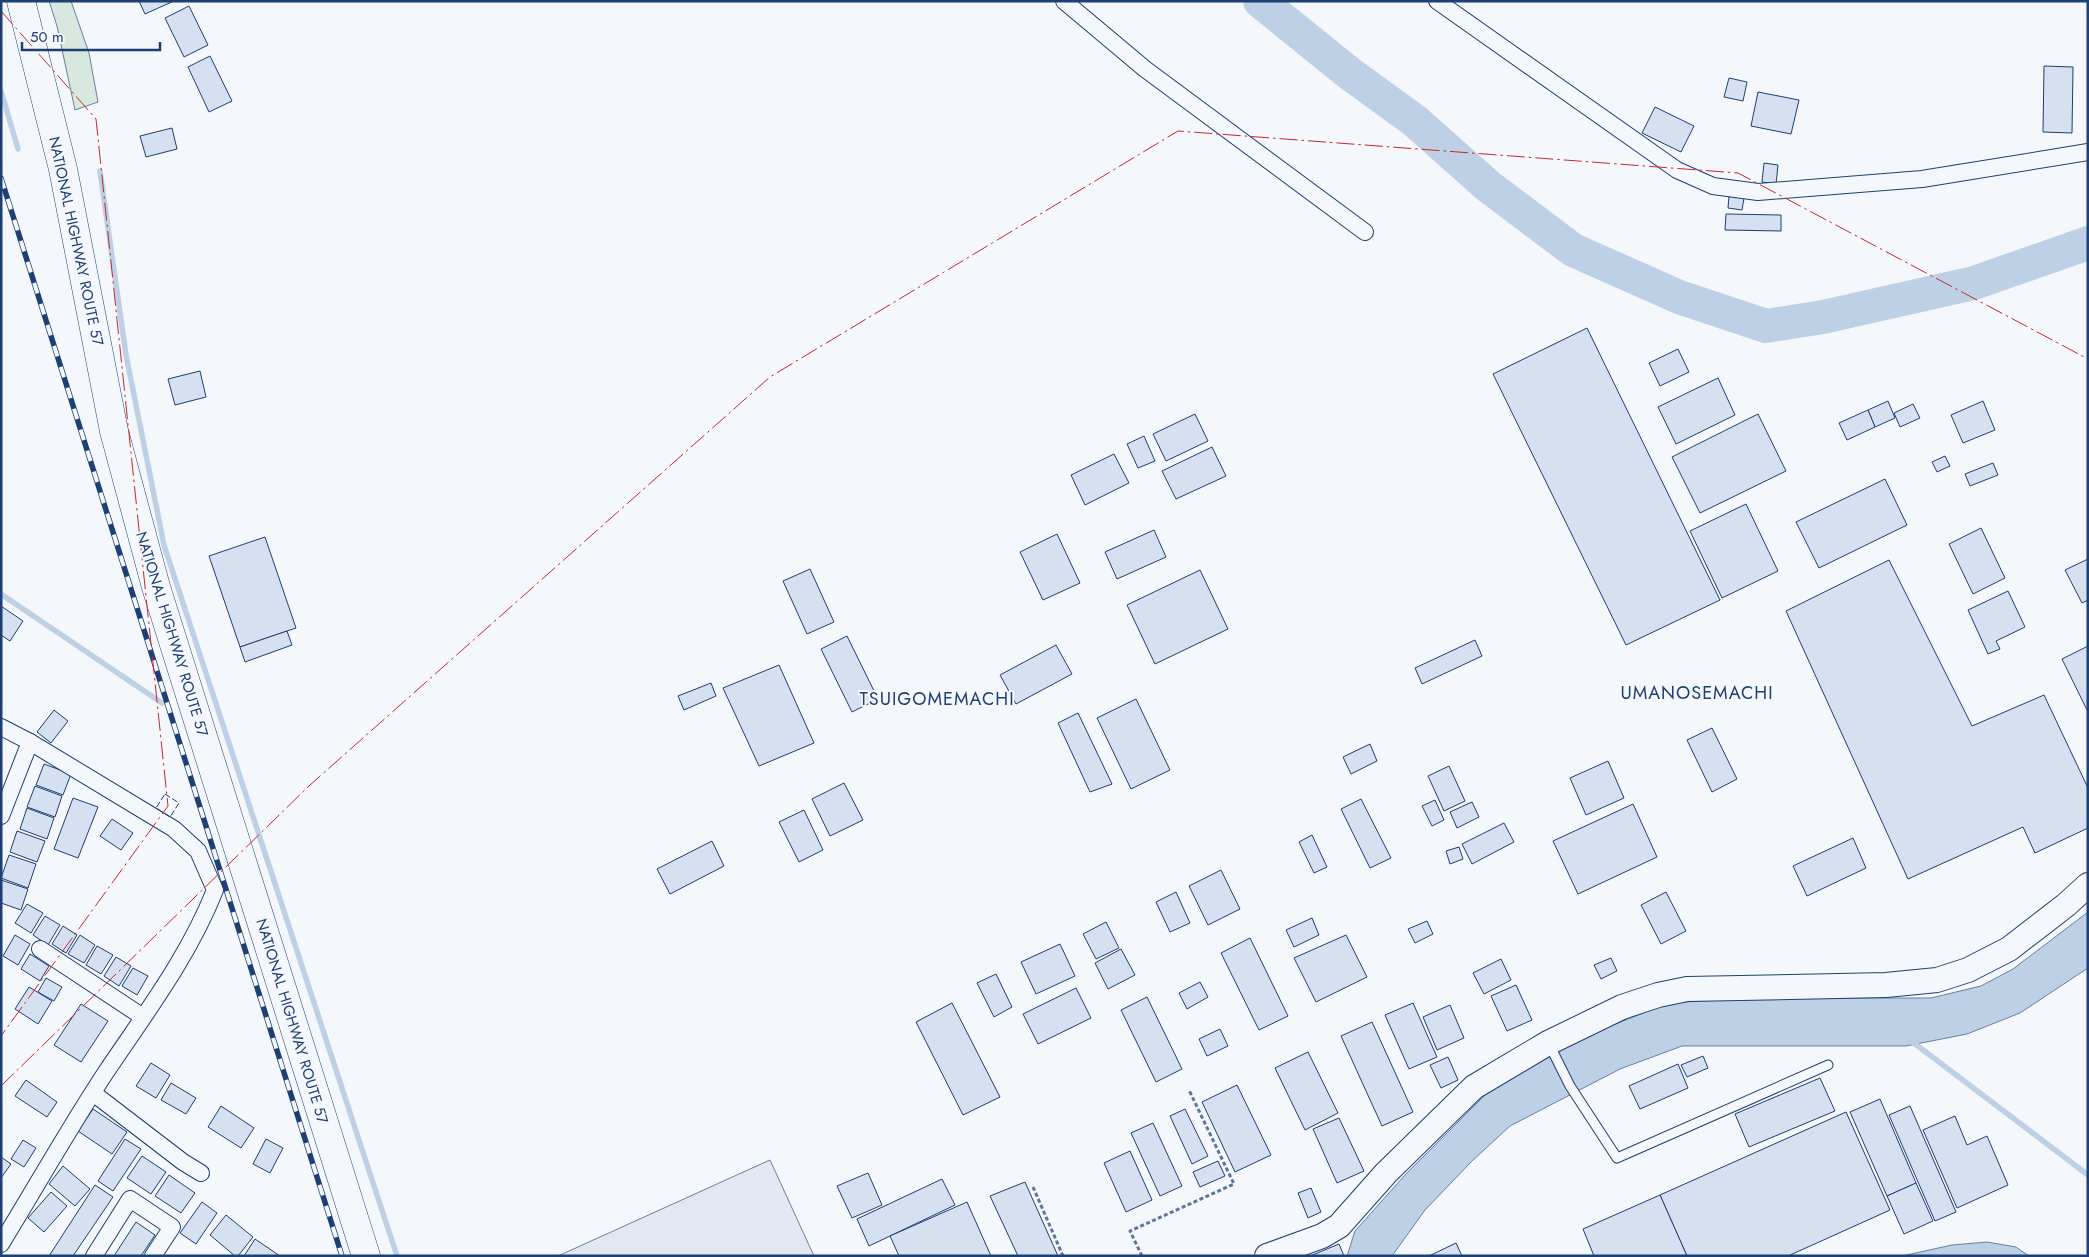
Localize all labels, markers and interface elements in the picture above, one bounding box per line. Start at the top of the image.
scale bar [22,20,160,52]
text: 50 m [30,26,64,48]
street label: NATIONAL HIGHWAY ROUTE 57 [43,134,109,348]
street label: NATIONAL HIGHWAY ROUTE 57 [130,529,214,739]
district label: UMANOSEMACHI [1620,680,1774,706]
district label: TSUIGOMEMACHI [859,686,1015,712]
street label: NATIONAL HIGHWAY ROUTE 57 [250,916,334,1126]

